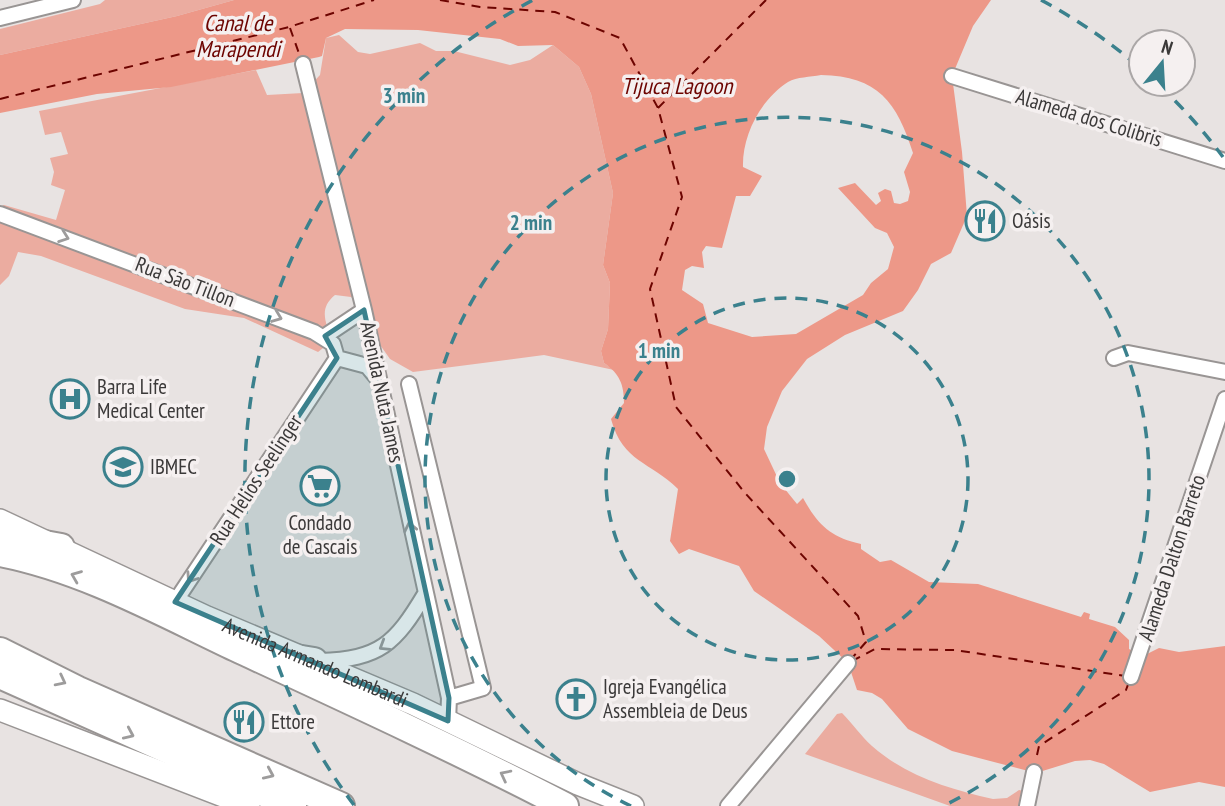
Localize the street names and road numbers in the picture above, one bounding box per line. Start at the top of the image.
street label: Alameda dos Colibris [1013,82,1165,153]
street label: Rua São Tillon [132,250,239,313]
street label: Avenida Nuta James [354,319,411,465]
street label: Rua Helios Seelinger [203,409,308,550]
street label: Alameda Dalton Barreto [1132,471,1211,644]
street label: Avenida Armando Lombardi [219,611,412,713]

